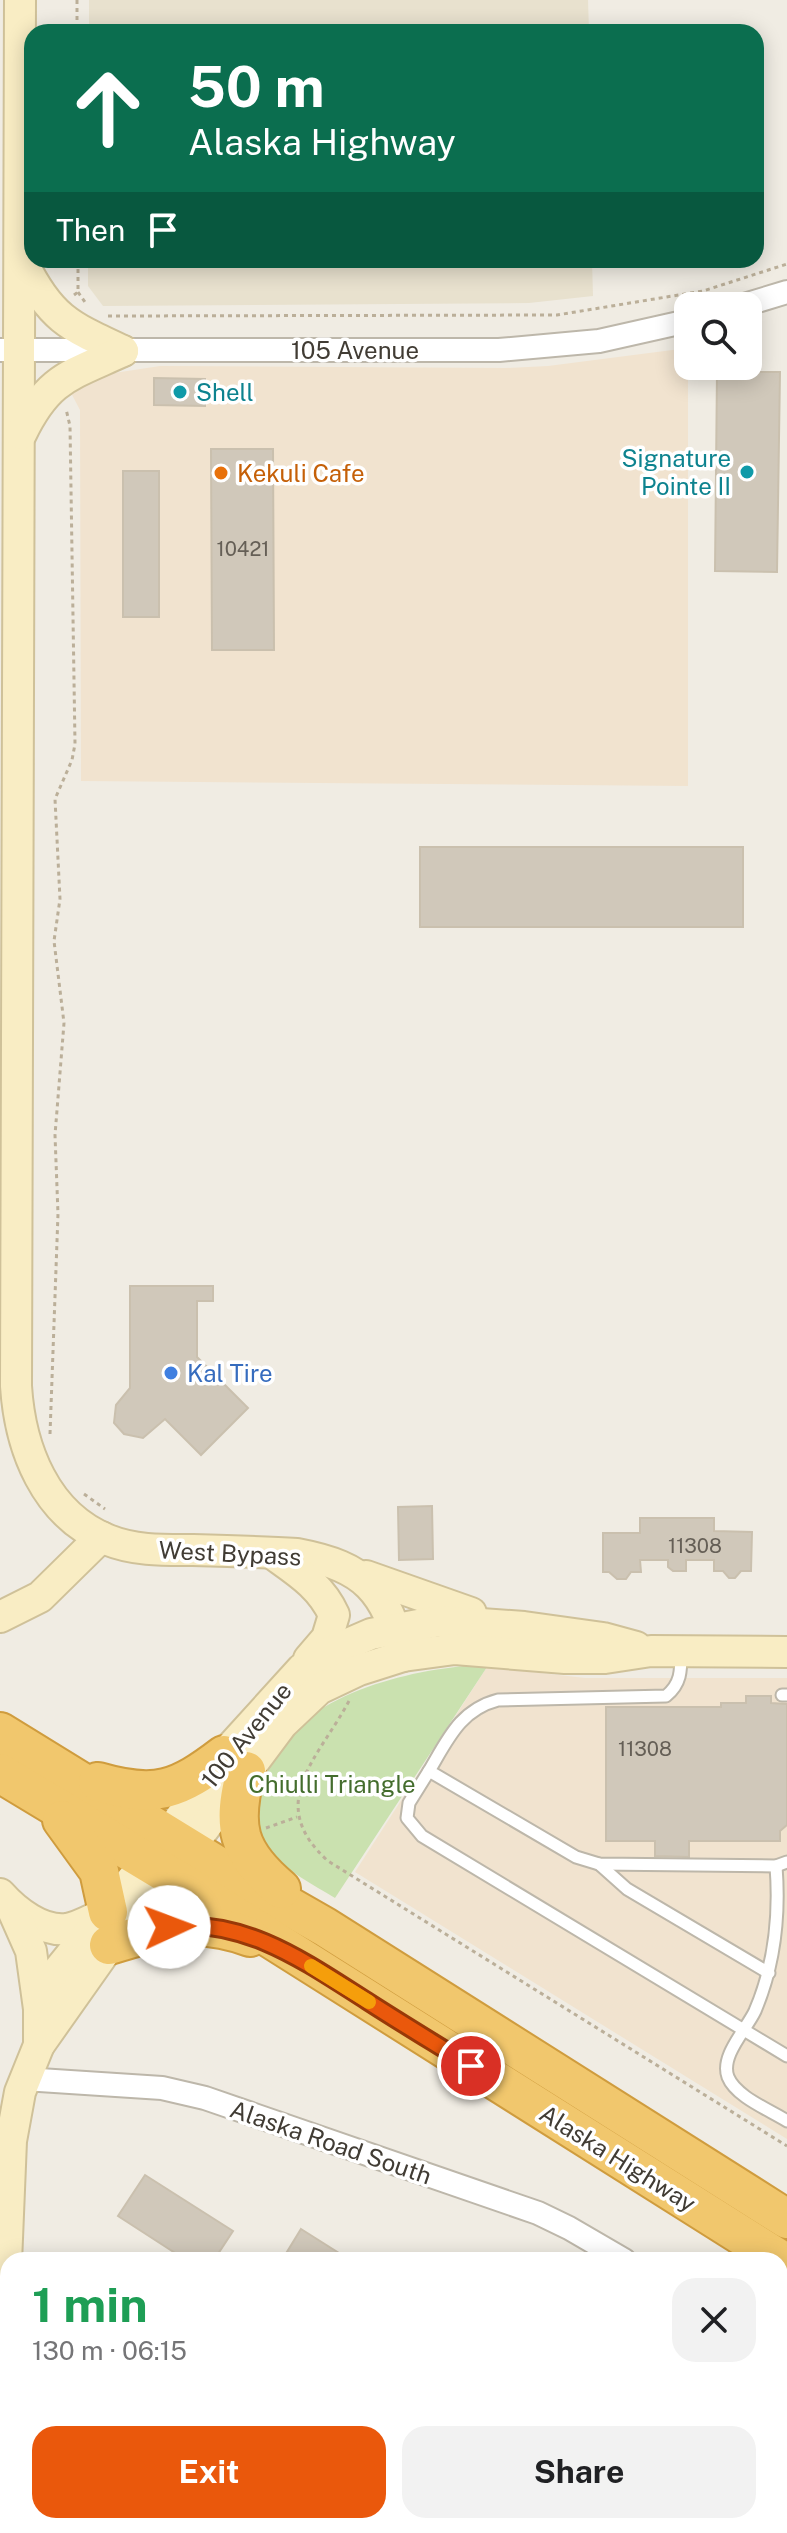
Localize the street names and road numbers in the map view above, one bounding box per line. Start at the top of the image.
street label: 105 Avenue [291,336,419,364]
street label: West Bypass [158,1535,302,1571]
street label: 100 Avenue [195,1677,297,1793]
street label: Alaska Road South [227,2094,435,2190]
street label: Alaska Highway [535,2099,701,2217]

